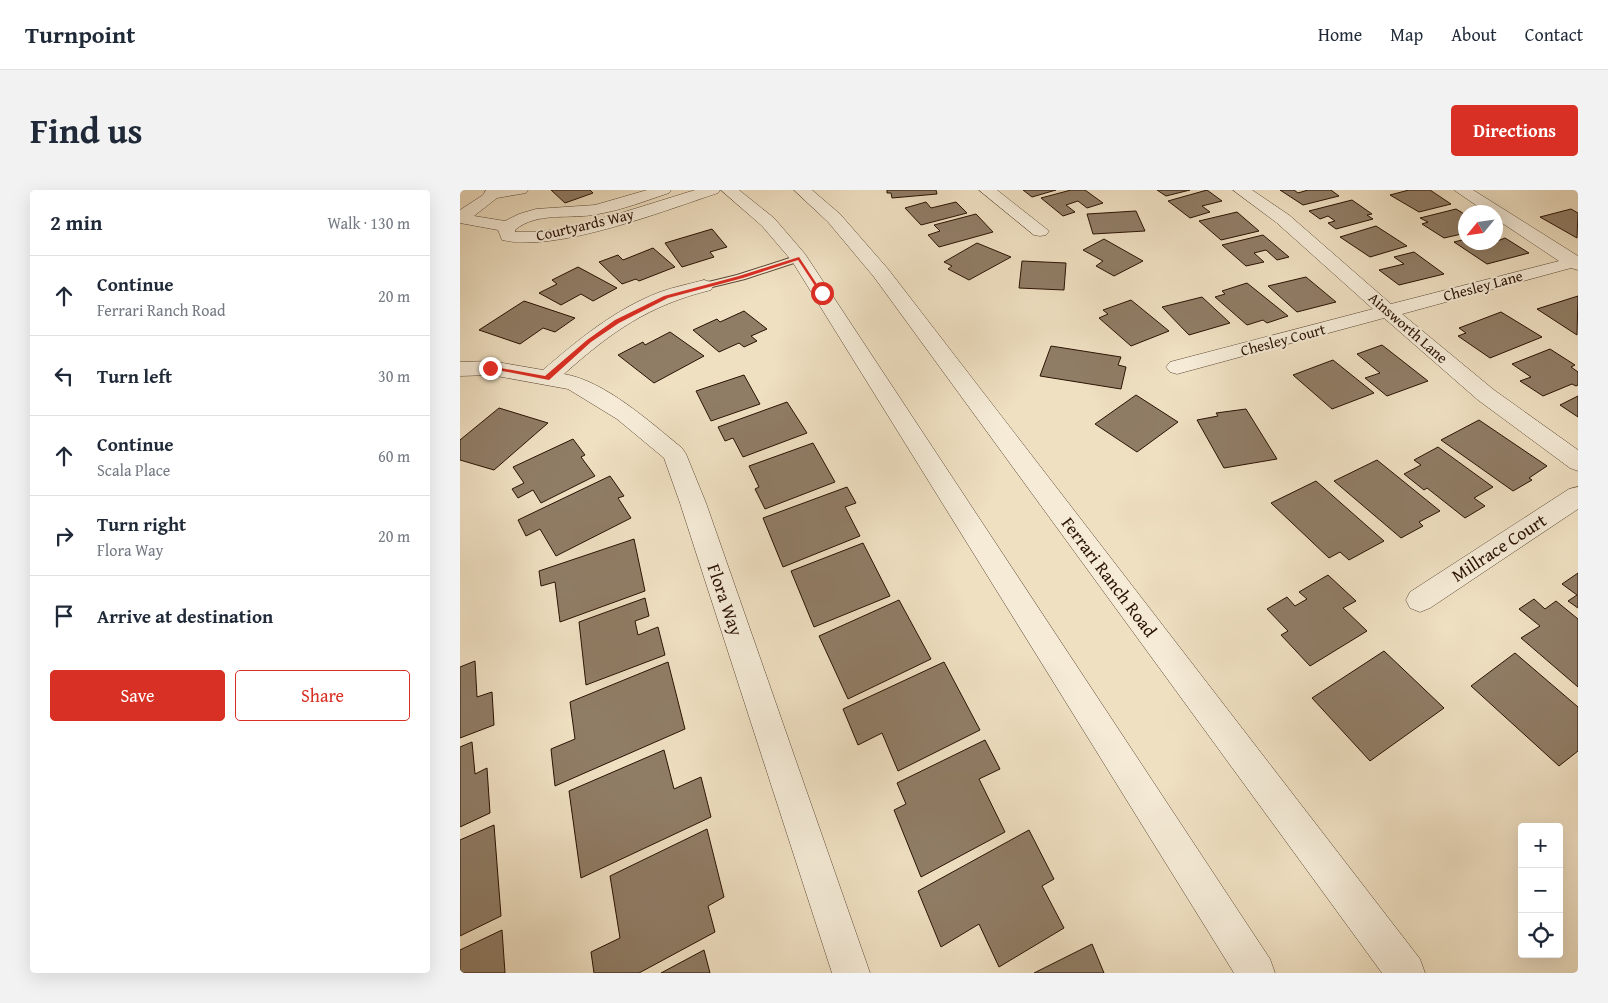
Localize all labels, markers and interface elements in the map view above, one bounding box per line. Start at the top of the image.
text: Turnpoint [25,17,135,52]
text: Home [1318,21,1362,48]
text: Map [1390,21,1423,48]
text: About [1451,21,1497,48]
text: Contact [1525,21,1583,48]
text: Find us [30,105,143,156]
button: Directions [1451,105,1578,156]
street label: Courtyards Way [534,203,636,246]
north arrow [1458,205,1503,250]
text: 2 min [50,207,102,238]
text: Walk · 130 m [327,211,410,235]
street label: Chesley Lane [1441,265,1525,306]
text: Continue [97,270,174,298]
icon: ahead [50,282,78,310]
route start [811,282,834,305]
text: 20 m [378,284,410,308]
street label: Ainsworth Lane [1364,287,1453,368]
text: Ferrari Ranch Road [97,298,225,322]
street label: Chesley Court [1238,318,1328,361]
route end [479,357,502,380]
icon: left [50,362,78,390]
text: Turn left [97,362,172,390]
text: 30 m [378,364,410,388]
text: Continue [97,430,174,458]
icon: ahead [50,442,78,470]
text: 60 m [378,444,410,468]
text: Scala Place [97,458,170,482]
street label: Millrace Court [1446,506,1552,588]
text: Turn right [97,510,186,538]
street label: Ferrari Ranch Road [1055,511,1164,643]
icon: right [50,522,78,550]
text: 20 m [378,524,410,548]
text: Flora Way [97,538,164,562]
street label: Flora Way [701,560,750,640]
icon: arrive [50,602,78,630]
text: Arrive at destination [97,602,273,630]
button: Save [50,670,225,721]
button: Share [235,670,410,721]
map controls [1518,823,1563,958]
button: + [1518,823,1563,868]
button: − [1518,868,1563,913]
button: locate [1518,913,1563,958]

